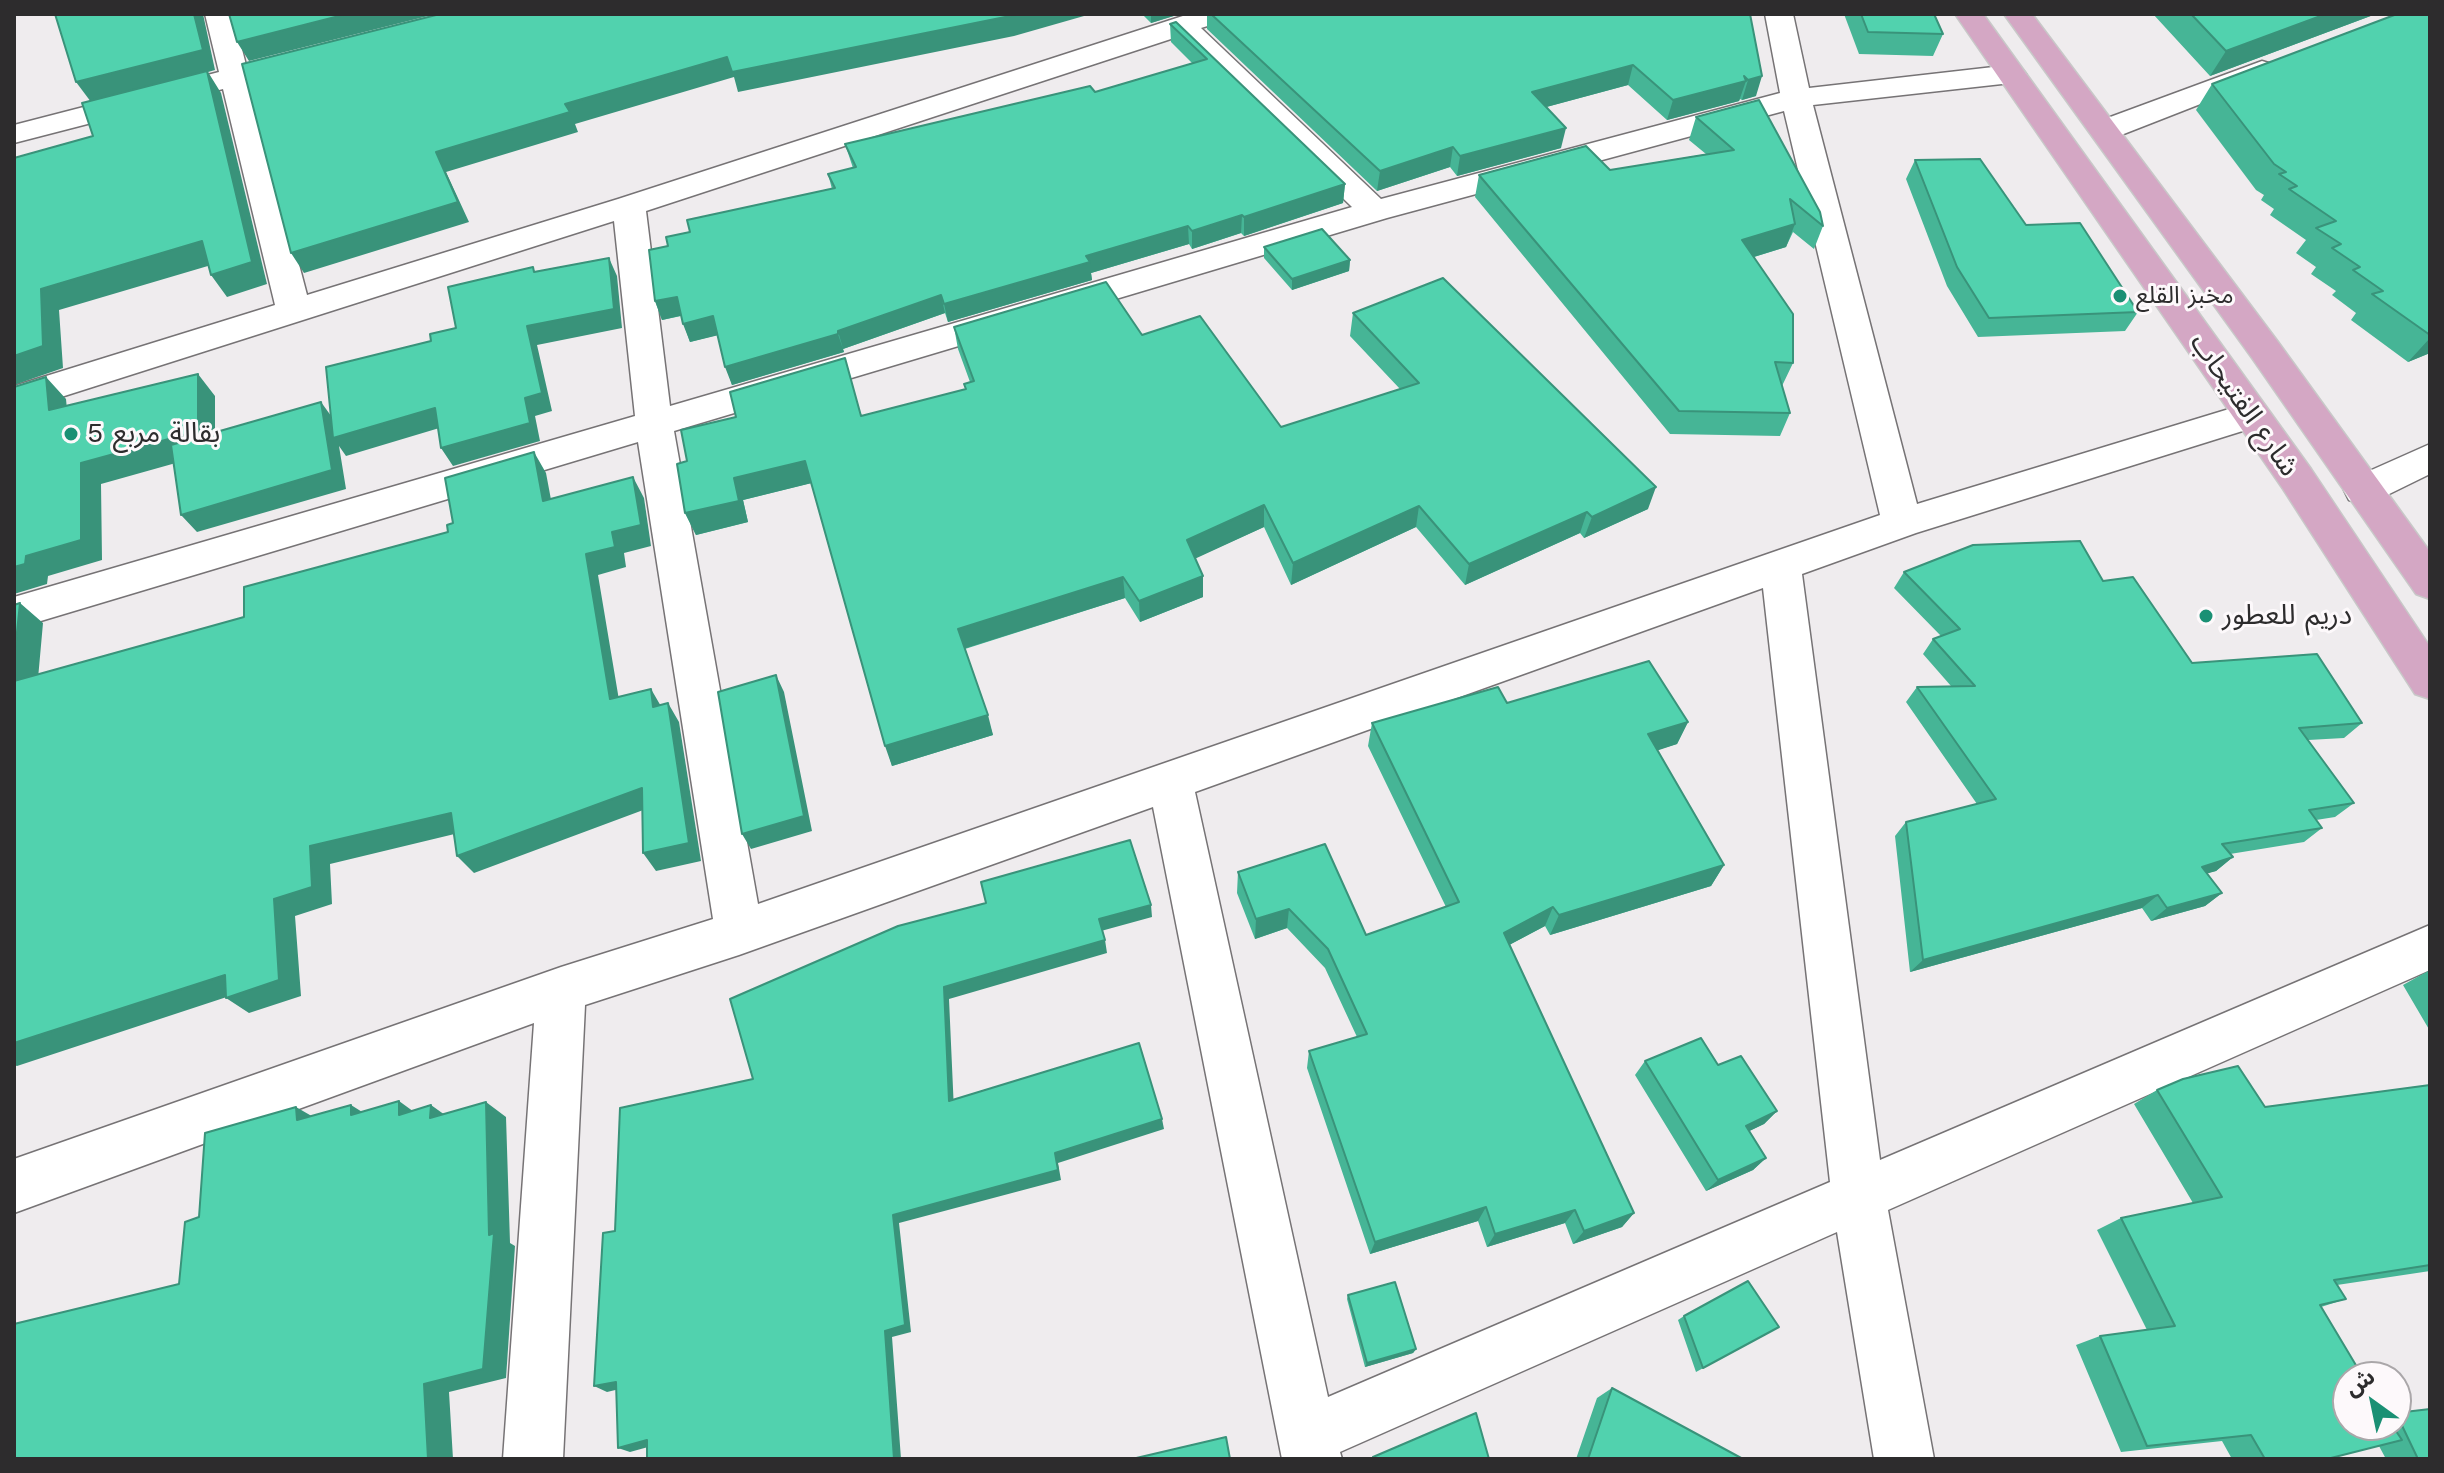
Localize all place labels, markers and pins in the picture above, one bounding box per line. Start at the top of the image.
place label: مخبز القلع [2136,282,2234,310]
marker: مخبز القلع [2111,287,2129,305]
place label: بقالة مربع 5 [87,417,220,451]
marker: بقالة مربع 5 [62,425,80,443]
place label: دريم للعطور [2222,599,2352,633]
marker: دريم للعطور [2197,607,2215,625]

